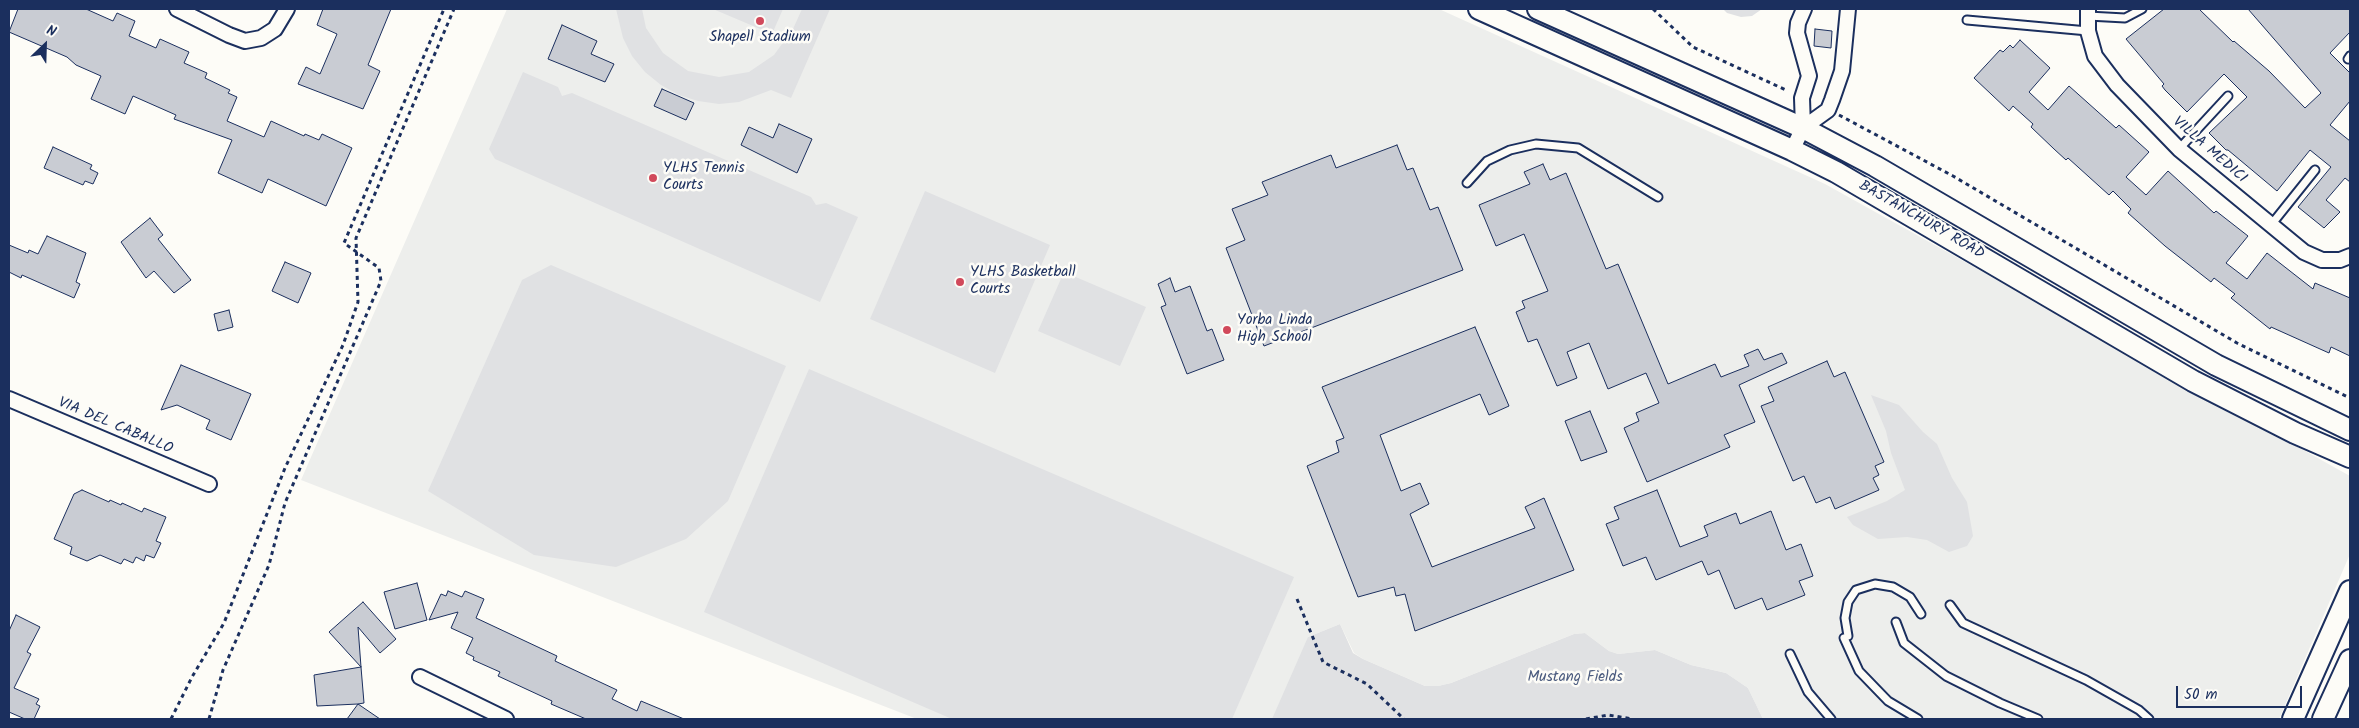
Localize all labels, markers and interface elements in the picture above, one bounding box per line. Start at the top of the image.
marker: Shapell Stadium [754,15,766,27]
text: N [43,19,60,43]
north arrow [20,20,70,70]
place label: Shapell Stadium [709,29,811,47]
street label: VILLA MEDICI [2168,114,2250,188]
place label: YLHS Tennis Courts [663,160,745,195]
marker: YLHS Tennis Courts [647,172,659,184]
street label: BASTANCHURY ROAD [1855,178,1987,264]
place label: YLHS Basketball Courts [970,264,1076,299]
marker: YLHS Basketball Courts [954,276,966,288]
place label: Yorba Linda High School [1237,312,1313,347]
marker: Yorba Linda High School [1221,324,1233,336]
street label: VIA DEL CABALLO [55,395,175,459]
park label: Mustang Fields [1527,669,1623,687]
scale bar [2179,676,2305,708]
text: 50 m [2184,683,2218,707]

